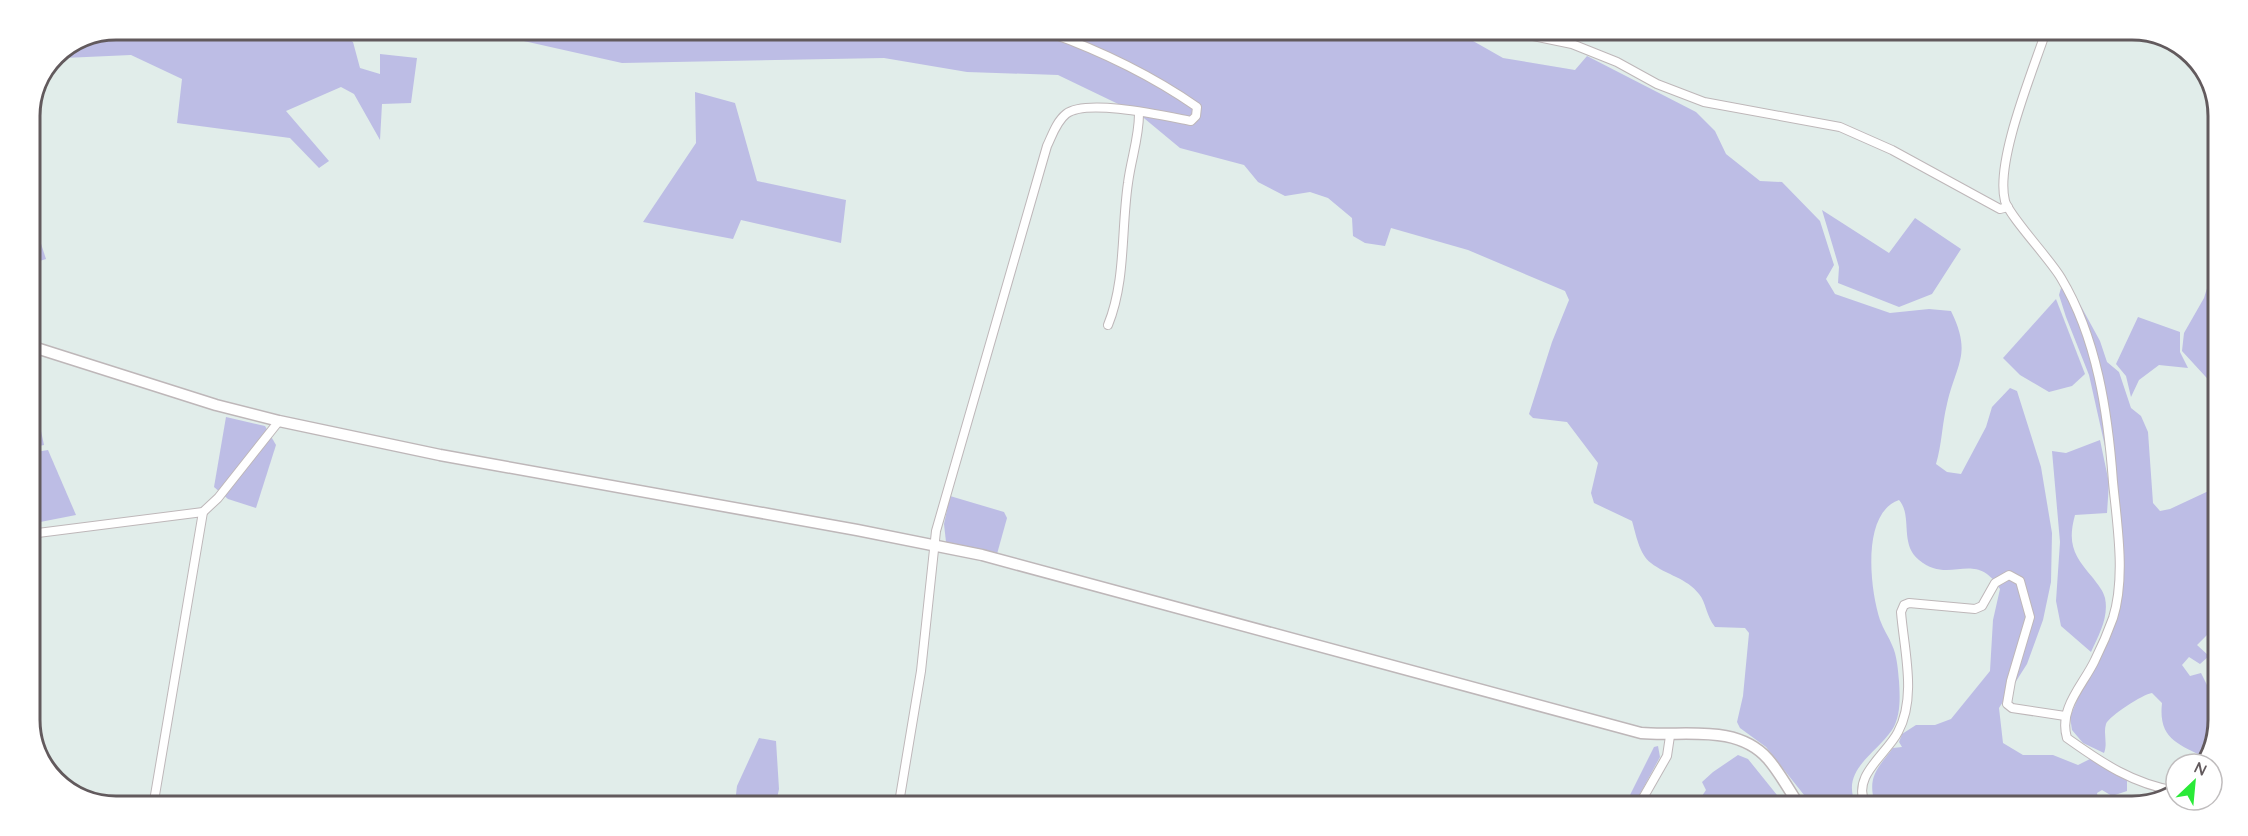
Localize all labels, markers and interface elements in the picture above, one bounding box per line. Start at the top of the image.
north arrow [2164,752,2224,812]
text: N [2191,757,2210,780]

